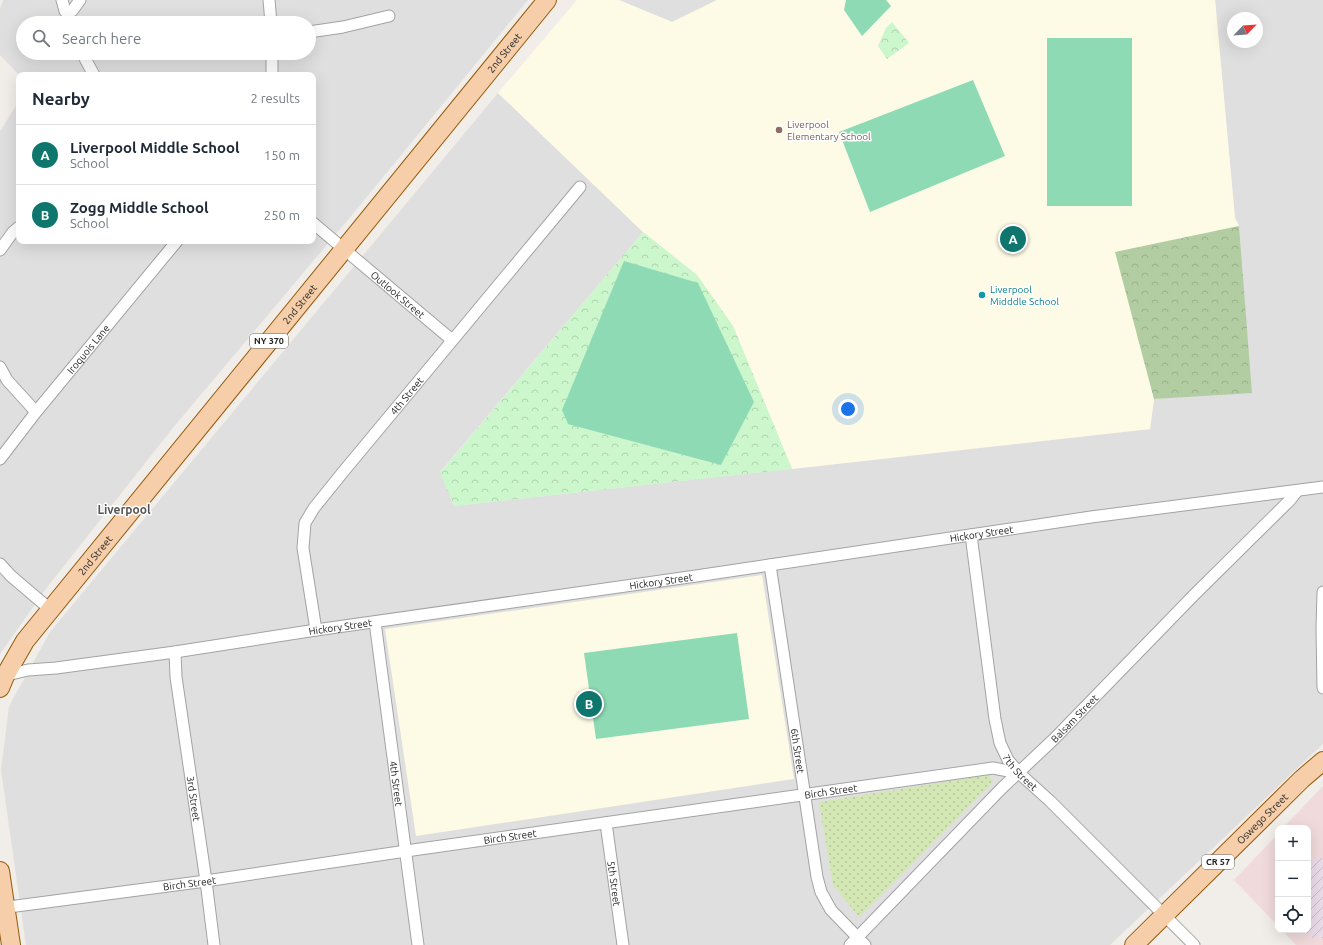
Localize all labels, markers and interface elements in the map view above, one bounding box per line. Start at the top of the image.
north arrow [1227,12,1263,48]
search box [16,16,316,60]
icon: search [30,27,52,49]
text: Search here [62,30,141,47]
street label: 2nd Street [485,31,524,75]
text: Nearby [32,89,90,108]
text: 2 results [250,91,300,105]
place label: Liverpool Elementary School [787,119,871,142]
marker: Liverpool Elementary School [774,125,784,135]
text: Liverpool Middle School [70,139,240,156]
text: A [40,148,50,162]
text: 150 m [264,148,300,162]
text: School [70,156,109,170]
text: Zogg Middle School [70,199,209,216]
text: B [41,208,49,222]
text: 250 m [264,208,300,222]
text: School [70,216,109,230]
pin: A [1000,224,1026,254]
street label: Outlook Street [368,269,427,321]
street label: 2nd Street [281,282,319,326]
place label: Liverpool Midddle School [990,284,1059,307]
marker: Liverpool Midddle School [977,290,987,300]
street label: Iroquois Lane [65,322,112,376]
road number: NY 370 [250,334,288,348]
street label: 4th Street [388,375,426,417]
your location [838,399,858,419]
district label: Liverpool [97,503,151,516]
street label: Hickory Street [949,524,1014,544]
street label: 2nd Street [76,534,115,577]
street label: Hickory Street [629,572,694,591]
street label: Hickory Street [308,617,373,637]
pin: B [576,689,602,719]
street label: Balsam Street [1049,692,1100,745]
street label: 6th Street [789,728,806,774]
street label: 7th Street [1000,753,1039,793]
street label: 4th Street [388,760,404,807]
street label: 3rd Street [185,775,202,822]
street label: Birch Street [804,782,858,801]
street label: Oswego Street [1235,791,1290,846]
map controls [1275,825,1311,933]
button: + [1275,825,1311,861]
street label: Birch Street [483,828,537,846]
road number: CR 57 [1202,855,1234,869]
street label: 5th Street [605,860,623,907]
button: − [1275,861,1311,897]
street label: Birch Street [162,875,217,893]
button: locate [1275,897,1311,933]

